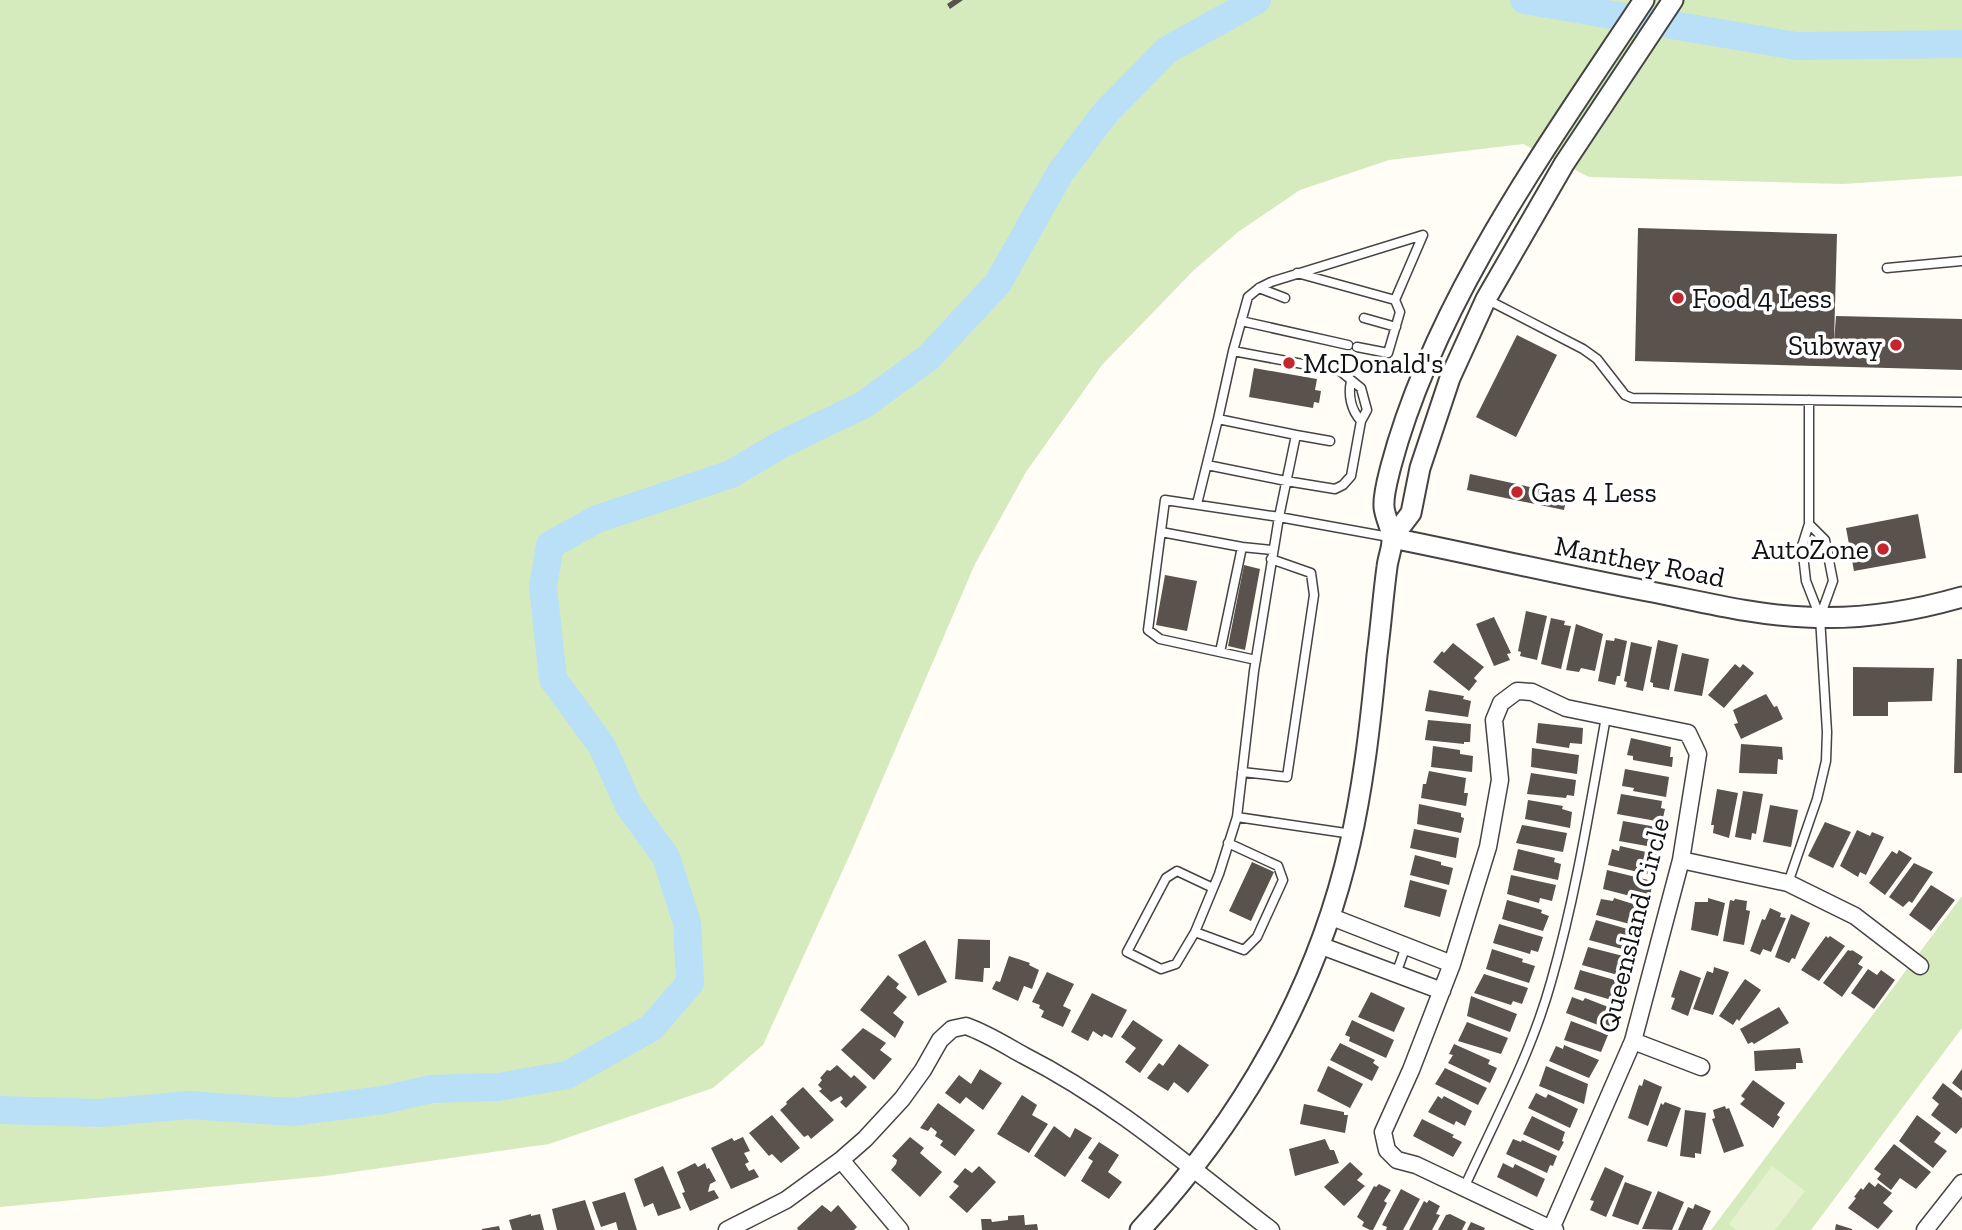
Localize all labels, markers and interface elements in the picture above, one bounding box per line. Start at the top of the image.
place label: Food 4 Less [1692,282,1832,315]
marker: Food 4 Less [1670,290,1686,306]
place label: Subway [1788,329,1883,362]
marker: Subway [1888,337,1904,353]
place label: McDonald's [1303,347,1443,380]
marker: McDonald's [1281,355,1297,371]
place label: Gas 4 Less [1531,476,1657,509]
marker: Gas 4 Less [1509,484,1525,500]
street label: Manthey Road [1552,529,1728,594]
place label: AutoZone [1752,533,1869,566]
marker: AutoZone [1875,541,1891,557]
street label: Queensland Circle [1591,814,1676,1036]

